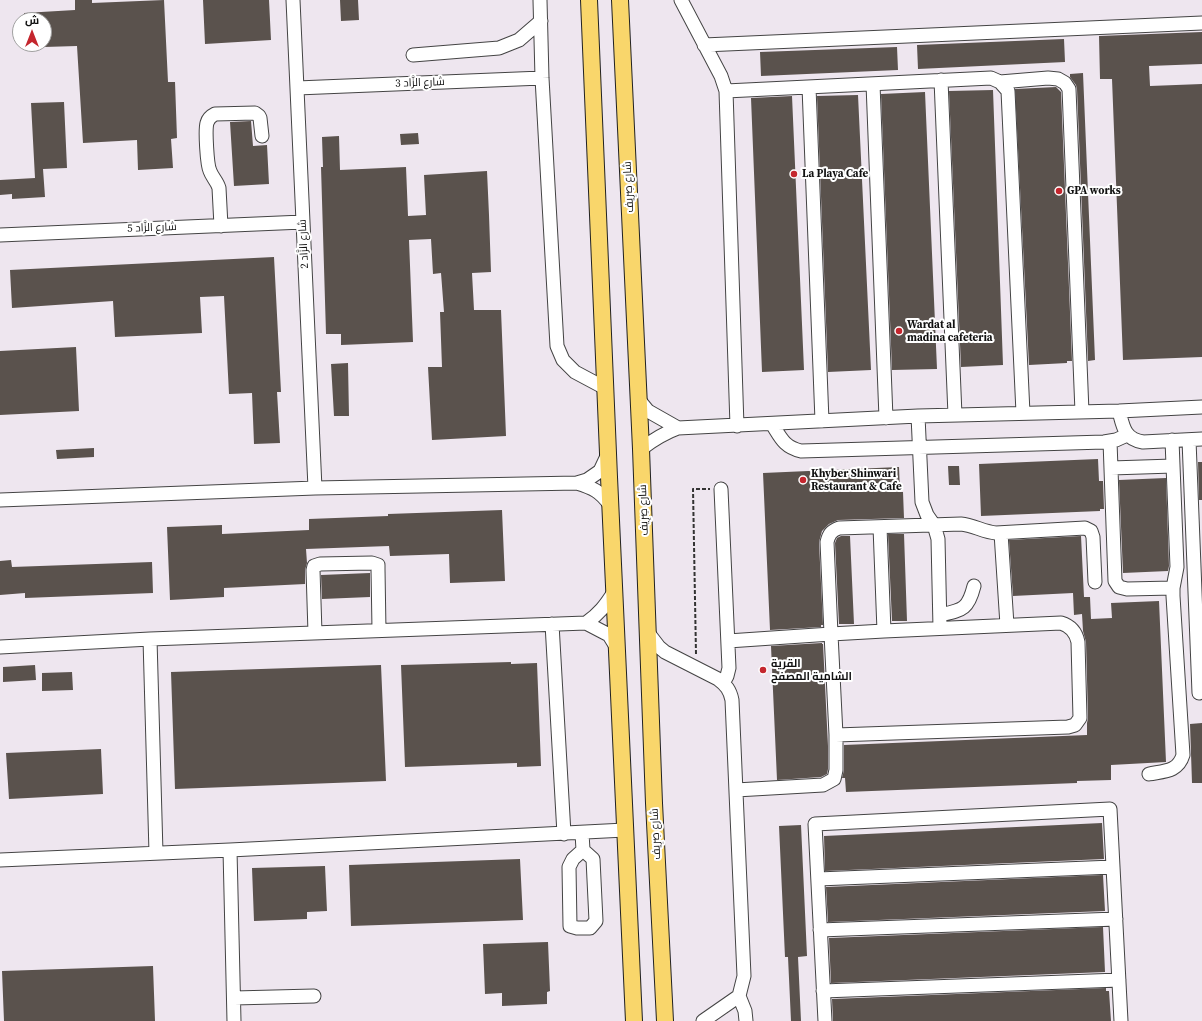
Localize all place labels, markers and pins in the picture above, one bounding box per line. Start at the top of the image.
place label: La Playa Cafe [802,167,868,181]
marker: La Playa Cafe [789,169,799,179]
place label: GPA works [1067,184,1121,198]
marker: GPA works [1054,186,1064,196]
place label: Wardat al madina cafeteria [907,318,993,344]
marker: Wardat al madina cafeteria [894,326,904,336]
place label: Khyber Shinwari Restaurant & Cafe [811,467,902,493]
marker: Khyber Shinwari Restaurant & Cafe [798,475,808,485]
place label: القرية الشامية المصفح [771,657,852,683]
marker: القرية الشامية المصفح [758,665,768,675]

